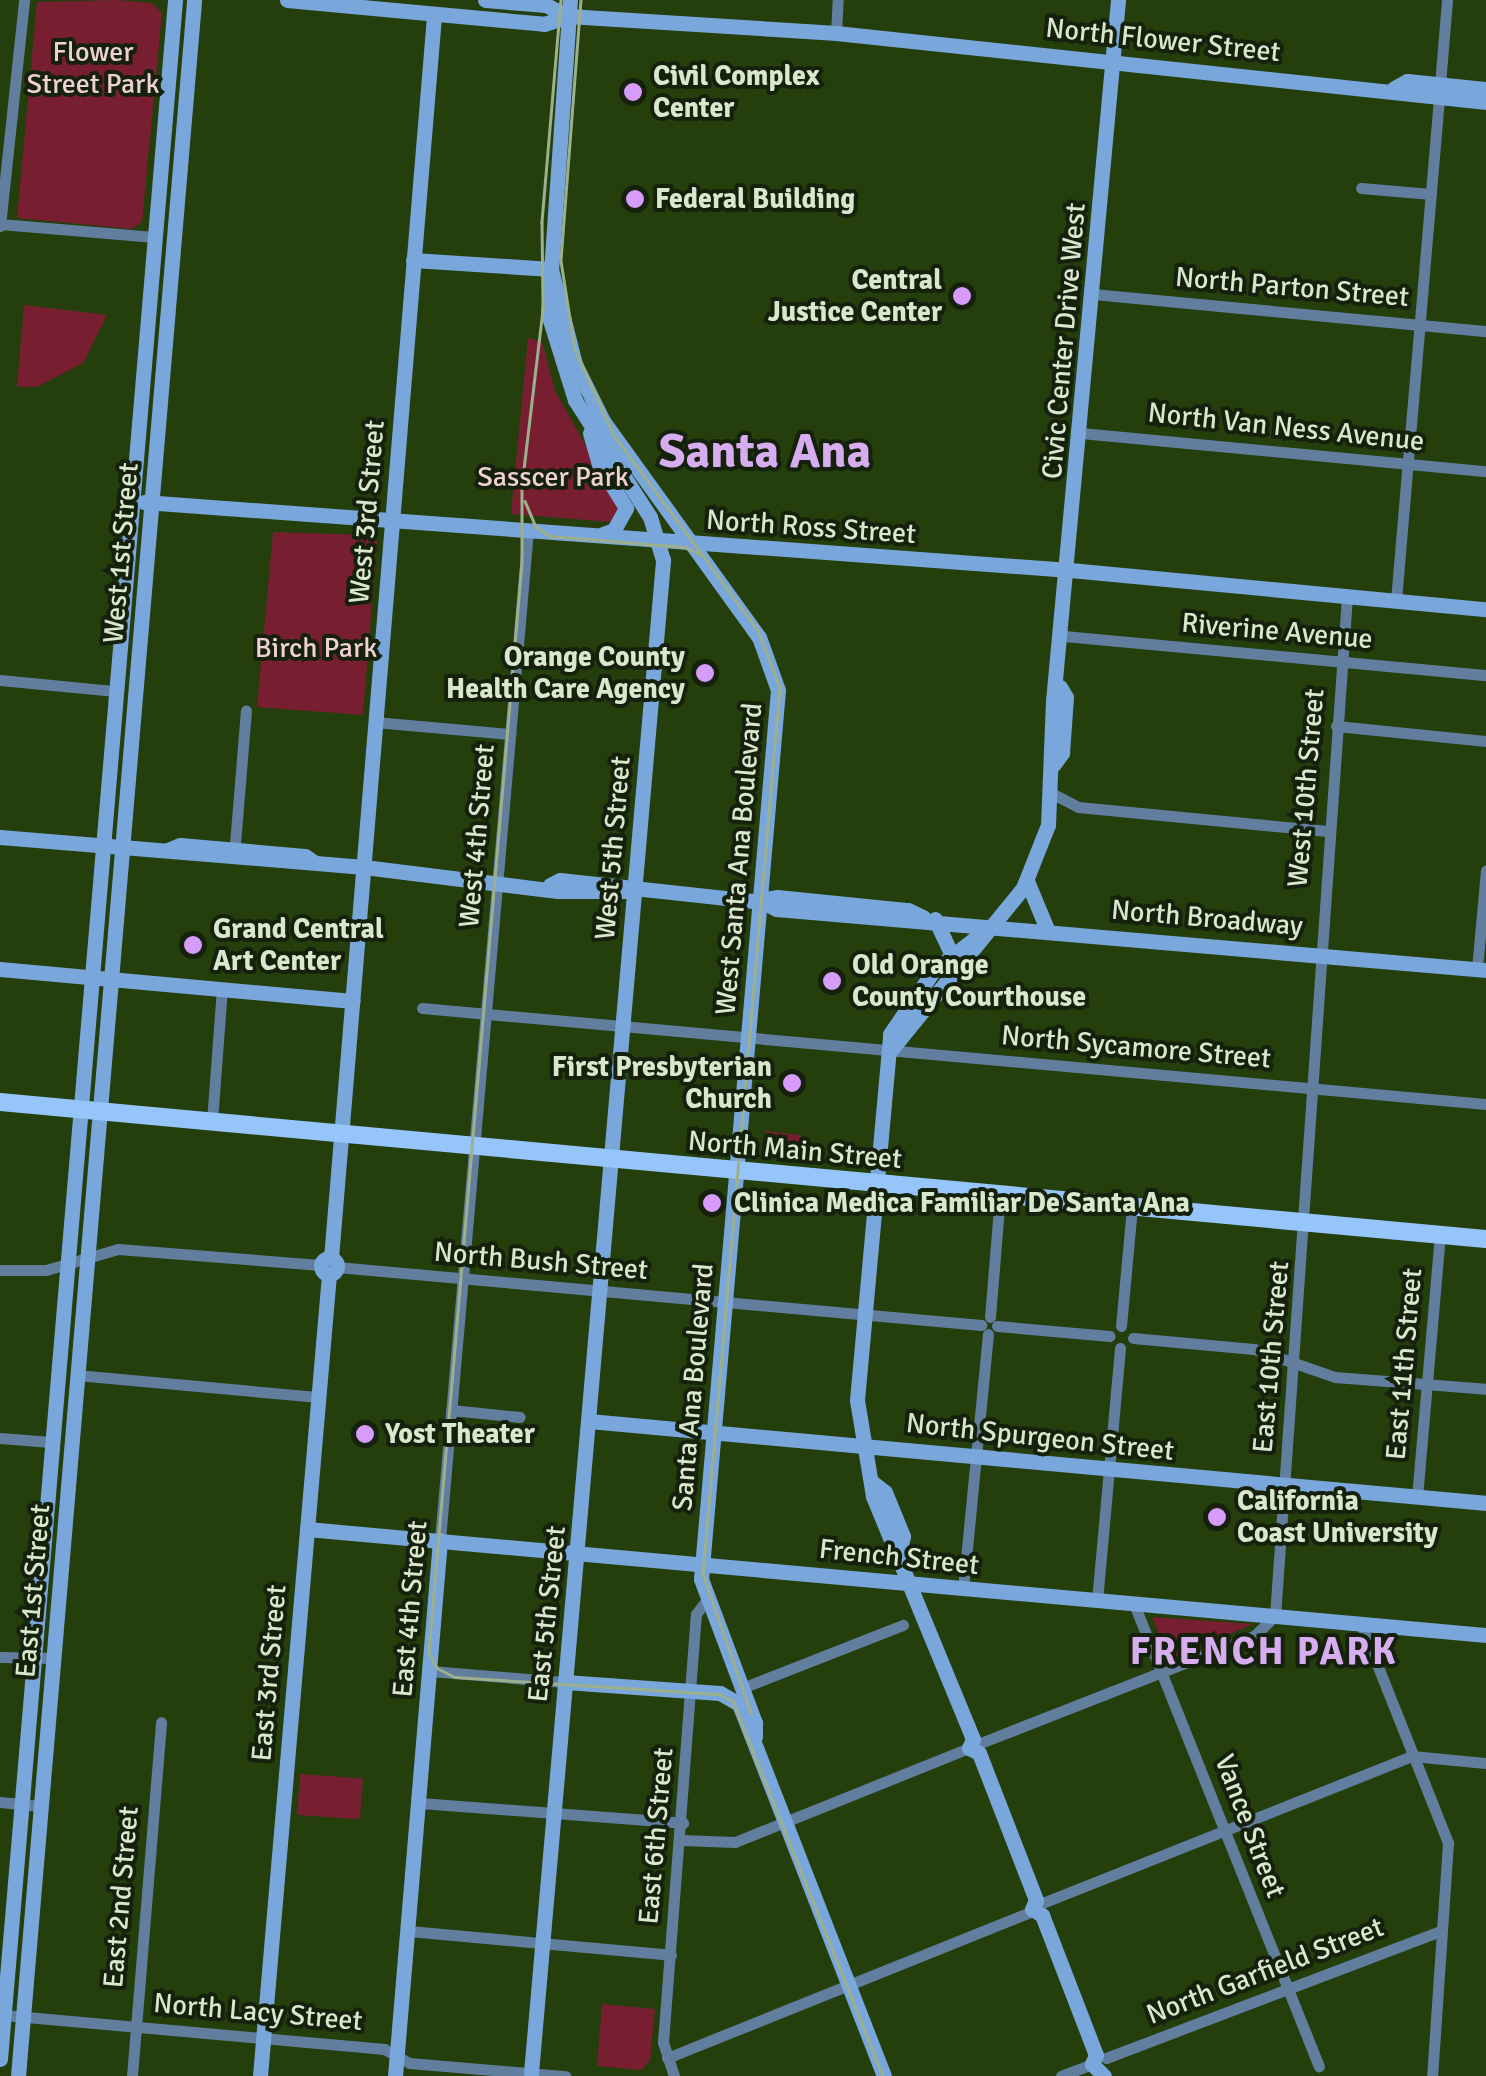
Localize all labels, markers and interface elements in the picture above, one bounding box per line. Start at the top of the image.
street label: North Flower Street [1044,11,1282,69]
park label: Flower Street Park [27,35,159,101]
place label: Civil Complex Center [653,59,819,125]
marker: Civil Complex Center [622,81,644,103]
place label: Federal Building [655,182,855,216]
marker: Federal Building [624,188,646,210]
street label: Civic Center Drive West [1035,202,1093,480]
street label: North Parton Street [1174,260,1410,314]
place label: Central Justice Center [768,263,942,329]
marker: Central Justice Center [951,285,973,307]
street label: North Van Ness Avenue [1146,396,1426,458]
street label: West 3rd Street [342,419,392,605]
district label: Santa Ana [659,423,871,481]
park label: Sasscer Park [477,460,629,494]
street label: West 1st Street [96,461,146,645]
street label: North Ross Street [705,503,917,551]
street label: Riverine Avenue [1180,606,1374,656]
park label: Birch Park [255,631,377,665]
place label: Orange County Health Care Agency [446,640,685,706]
marker: Orange County Health Care Agency [694,662,716,684]
street label: West 10th Street [1281,687,1331,889]
street label: West Santa Ana Boulevard [709,702,769,1016]
street label: West 4th Street [452,743,502,929]
street label: West 5th Street [588,755,638,941]
street label: North Broadway [1110,893,1304,943]
place label: Grand Central Art Center [213,912,384,978]
marker: Grand Central Art Center [182,934,204,956]
place label: Old Orange County Courthouse [852,948,1086,1014]
marker: Old Orange County Courthouse [821,970,843,992]
street label: North Sycamore Street [1000,1018,1272,1076]
place label: First Presbyterian Church [552,1050,772,1116]
marker: First Presbyterian Church [781,1072,803,1094]
street label: North Main Street [687,1124,903,1176]
place label: Clinica Medica Familiar De Santa Ana [734,1186,1190,1220]
marker: Clinica Medica Familiar De Santa Ana [699,1190,725,1216]
street label: North Bush Street [433,1235,649,1287]
street label: East 10th Street [1246,1260,1296,1454]
street label: Santa Ana Boulevard [665,1262,721,1512]
street label: East 11th Street [1379,1267,1429,1461]
street label: North Spurgeon Street [904,1406,1176,1468]
place label: Yost Theater [385,1417,535,1451]
marker: Yost Theater [354,1423,376,1445]
place label: California Coast University [1237,1484,1438,1550]
street label: East 1st Street [9,1503,57,1679]
marker: California Coast University [1206,1506,1228,1528]
street label: East 4th Street [386,1519,434,1699]
street label: East 5th Street [521,1524,573,1704]
street label: French Street [817,1532,981,1582]
street label: East 3rd Street [245,1583,293,1763]
district label: FRENCH PARK [1130,1629,1398,1675]
street label: East 6th Street [632,1746,680,1926]
street label: Vance Street [1207,1750,1293,1902]
street label: East 2nd Street [96,1805,146,1989]
street label: North Garfield Street [1142,1910,1388,2032]
street label: North Lacy Street [152,1986,364,2038]

